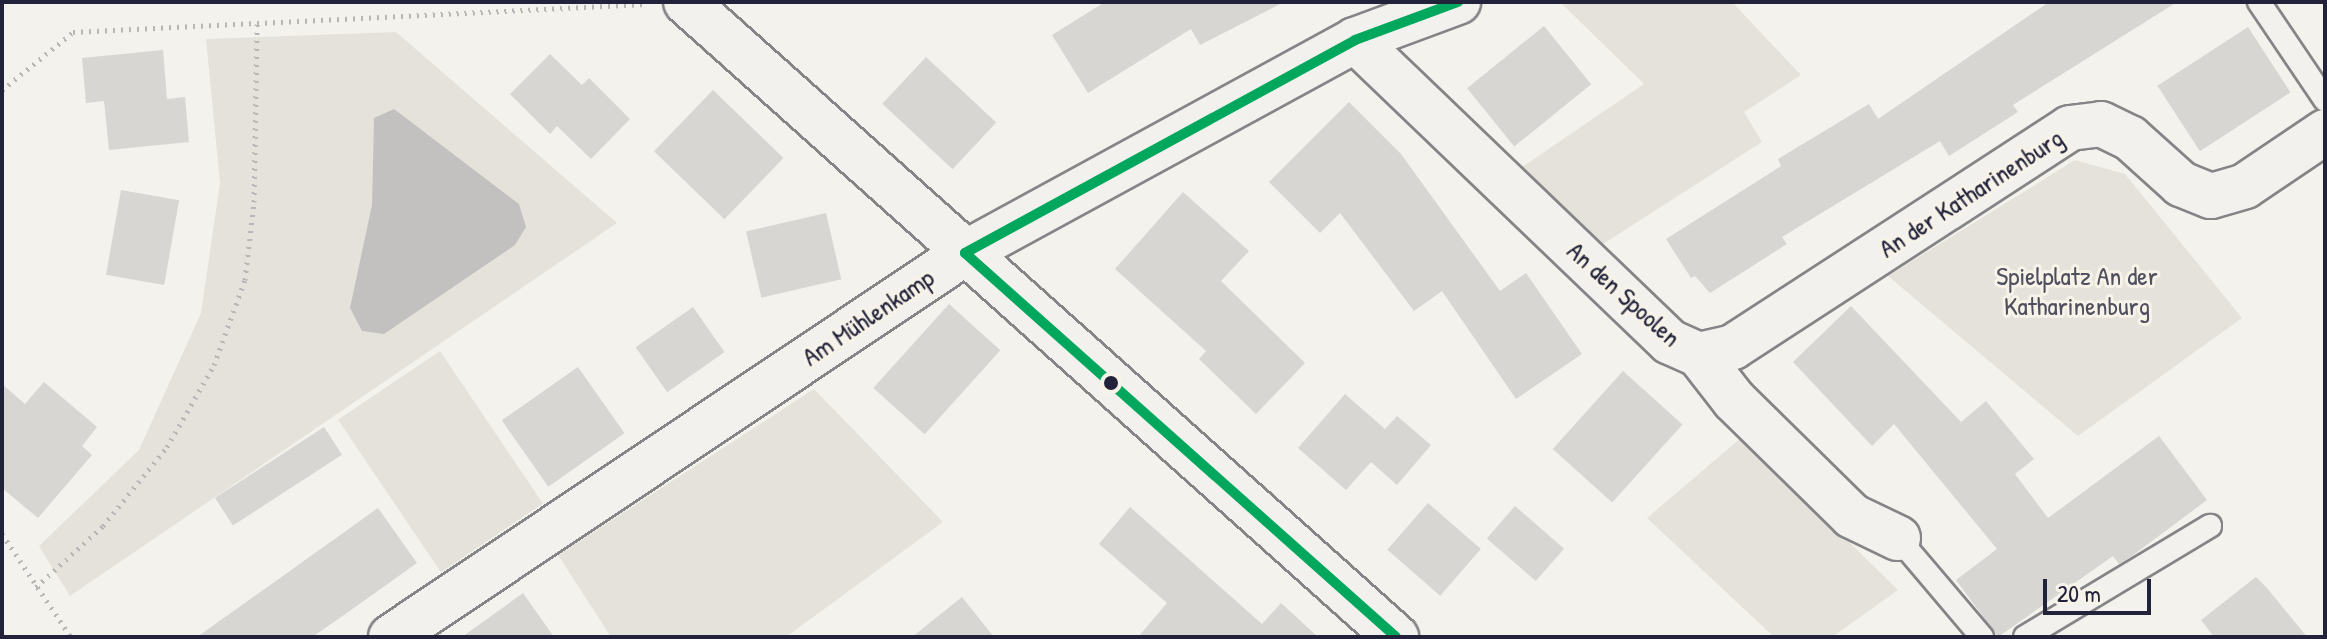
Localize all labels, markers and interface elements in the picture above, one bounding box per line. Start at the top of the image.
street label: An der Katharinenburg [1873,122,2069,264]
street label: An den Spoolen [1561,235,1687,353]
park label: Spielplatz An der Katharinenburg [1996,260,2158,322]
street label: Am Mühlenkamp [796,262,940,372]
unlabelled marker [1103,375,1119,391]
scale bar [2047,563,2155,613]
text: 20 m [2057,577,2101,609]

